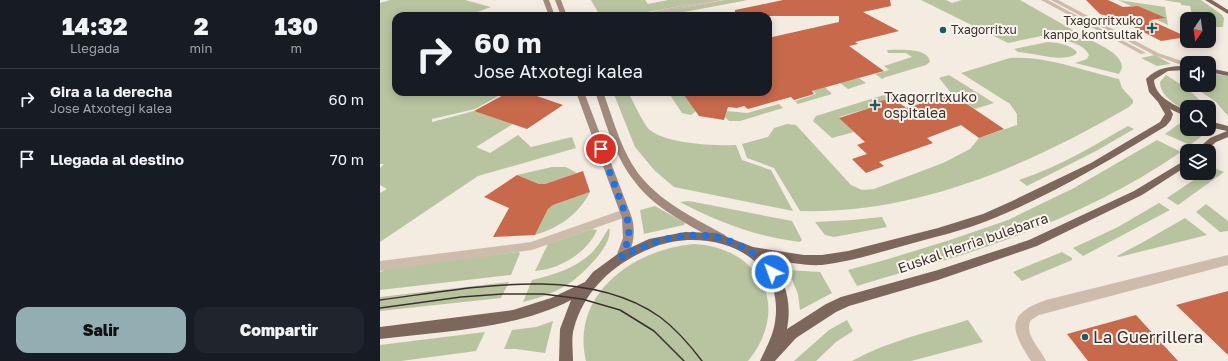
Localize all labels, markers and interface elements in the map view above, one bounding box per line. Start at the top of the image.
text: 14:32 [62,11,128,40]
text: 2 [194,11,209,40]
text: 130 [274,11,318,40]
north arrow [1180,12,1216,48]
map controls [1180,12,1216,180]
place label: Txagorritxuko kanpo kontsultak [1043,13,1143,42]
place label: Txagorritxu [951,22,1017,37]
marker: Txagorritxuko kanpo kontsultak [1146,22,1158,34]
marker: Txagorritxu [938,25,948,35]
text: 60 m [474,26,541,59]
icon: right [408,28,460,80]
text: Llegada [70,40,120,56]
text: min [190,40,213,56]
text: m [291,40,302,56]
button: sound [1180,56,1216,92]
text: Jose Atxotegi kalea [474,60,643,82]
text: Gira a la derecha [50,82,172,100]
icon: right [16,88,38,110]
place label: Txagorritxuko ospitalea [884,88,977,121]
text: 60 m [329,90,364,108]
marker: Txagorritxuko ospitalea [869,99,881,111]
text: Jose Atxotegi kalea [50,100,172,116]
button: search [1180,100,1216,136]
pin [584,132,618,166]
icon: arrive [590,138,612,160]
button: layers [1180,144,1216,180]
icon: arrive [16,148,38,170]
text: Llegada al destino [50,150,184,168]
text: 70 m [330,150,364,168]
street label: Euskal Herria bulebarra [896,209,1050,276]
position arrow [751,251,793,293]
button: Salir [16,307,186,353]
button: Compartir [194,307,364,353]
place label: La Guerrillera [1093,326,1203,347]
marker: La Guerrillera [1080,332,1090,342]

